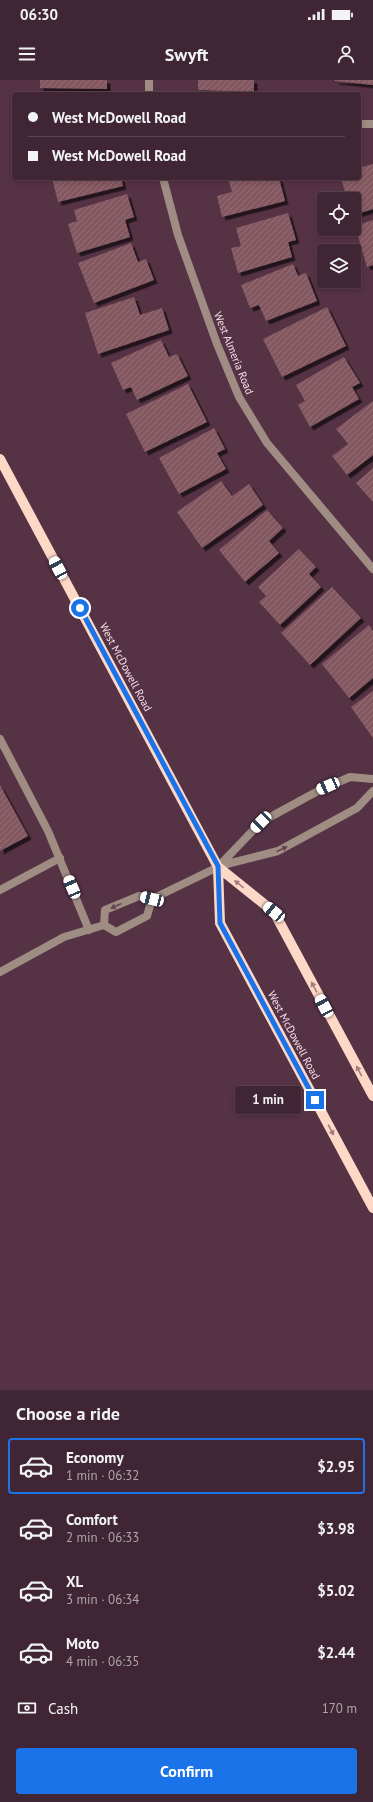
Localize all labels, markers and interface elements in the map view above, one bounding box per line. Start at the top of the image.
text: 06:30 [20,5,58,24]
icon: menu [16,43,38,65]
text: Swyft [165,43,208,66]
icon: person [335,43,357,65]
text: West McDowell Road [52,108,186,127]
text: West McDowell Road [52,146,186,165]
map controls [317,192,361,288]
button: locate [317,192,361,236]
button: layers [317,244,361,288]
street label: West Almeria Road [211,310,257,396]
car [47,555,69,581]
route start [71,599,89,617]
street label: West McDowell Road [97,620,155,714]
car [315,776,341,796]
car [248,809,274,835]
one-way arrow [277,846,288,852]
car [62,874,82,900]
one-way arrow [233,879,244,888]
car [139,890,165,908]
car [261,900,287,924]
one-way arrow [109,903,121,909]
one-way arrow [311,981,317,992]
street label: West McDowell Road [265,988,323,1082]
car [313,993,335,1019]
one-way arrow [356,1065,363,1077]
callout: 1 min [235,1086,301,1114]
text: 1 min [252,1091,284,1108]
route end [306,1091,324,1109]
one-way arrow [328,1124,334,1136]
text: Choose a ride [16,1402,120,1425]
icon: car [18,1448,54,1484]
text: Economy [66,1448,124,1467]
text: $2.95 [317,1457,355,1476]
text: 1 min · 06:32 [66,1467,139,1484]
icon: car [18,1510,54,1546]
text: Comfort [66,1510,118,1529]
text: $3.98 [317,1519,355,1538]
text: 2 min · 06:33 [66,1529,139,1546]
icon: car [18,1572,54,1608]
text: XL [66,1572,83,1591]
text: $5.02 [317,1581,355,1600]
text: 3 min · 06:34 [66,1591,139,1608]
icon: car [18,1634,54,1670]
text: Moto [66,1634,99,1653]
text: $2.44 [317,1643,355,1662]
text: 4 min · 06:35 [66,1653,139,1670]
icon: cash [16,1697,38,1719]
text: Cash [48,1699,78,1718]
text: 170 m [322,1700,357,1717]
button: Confirm [16,1748,357,1794]

